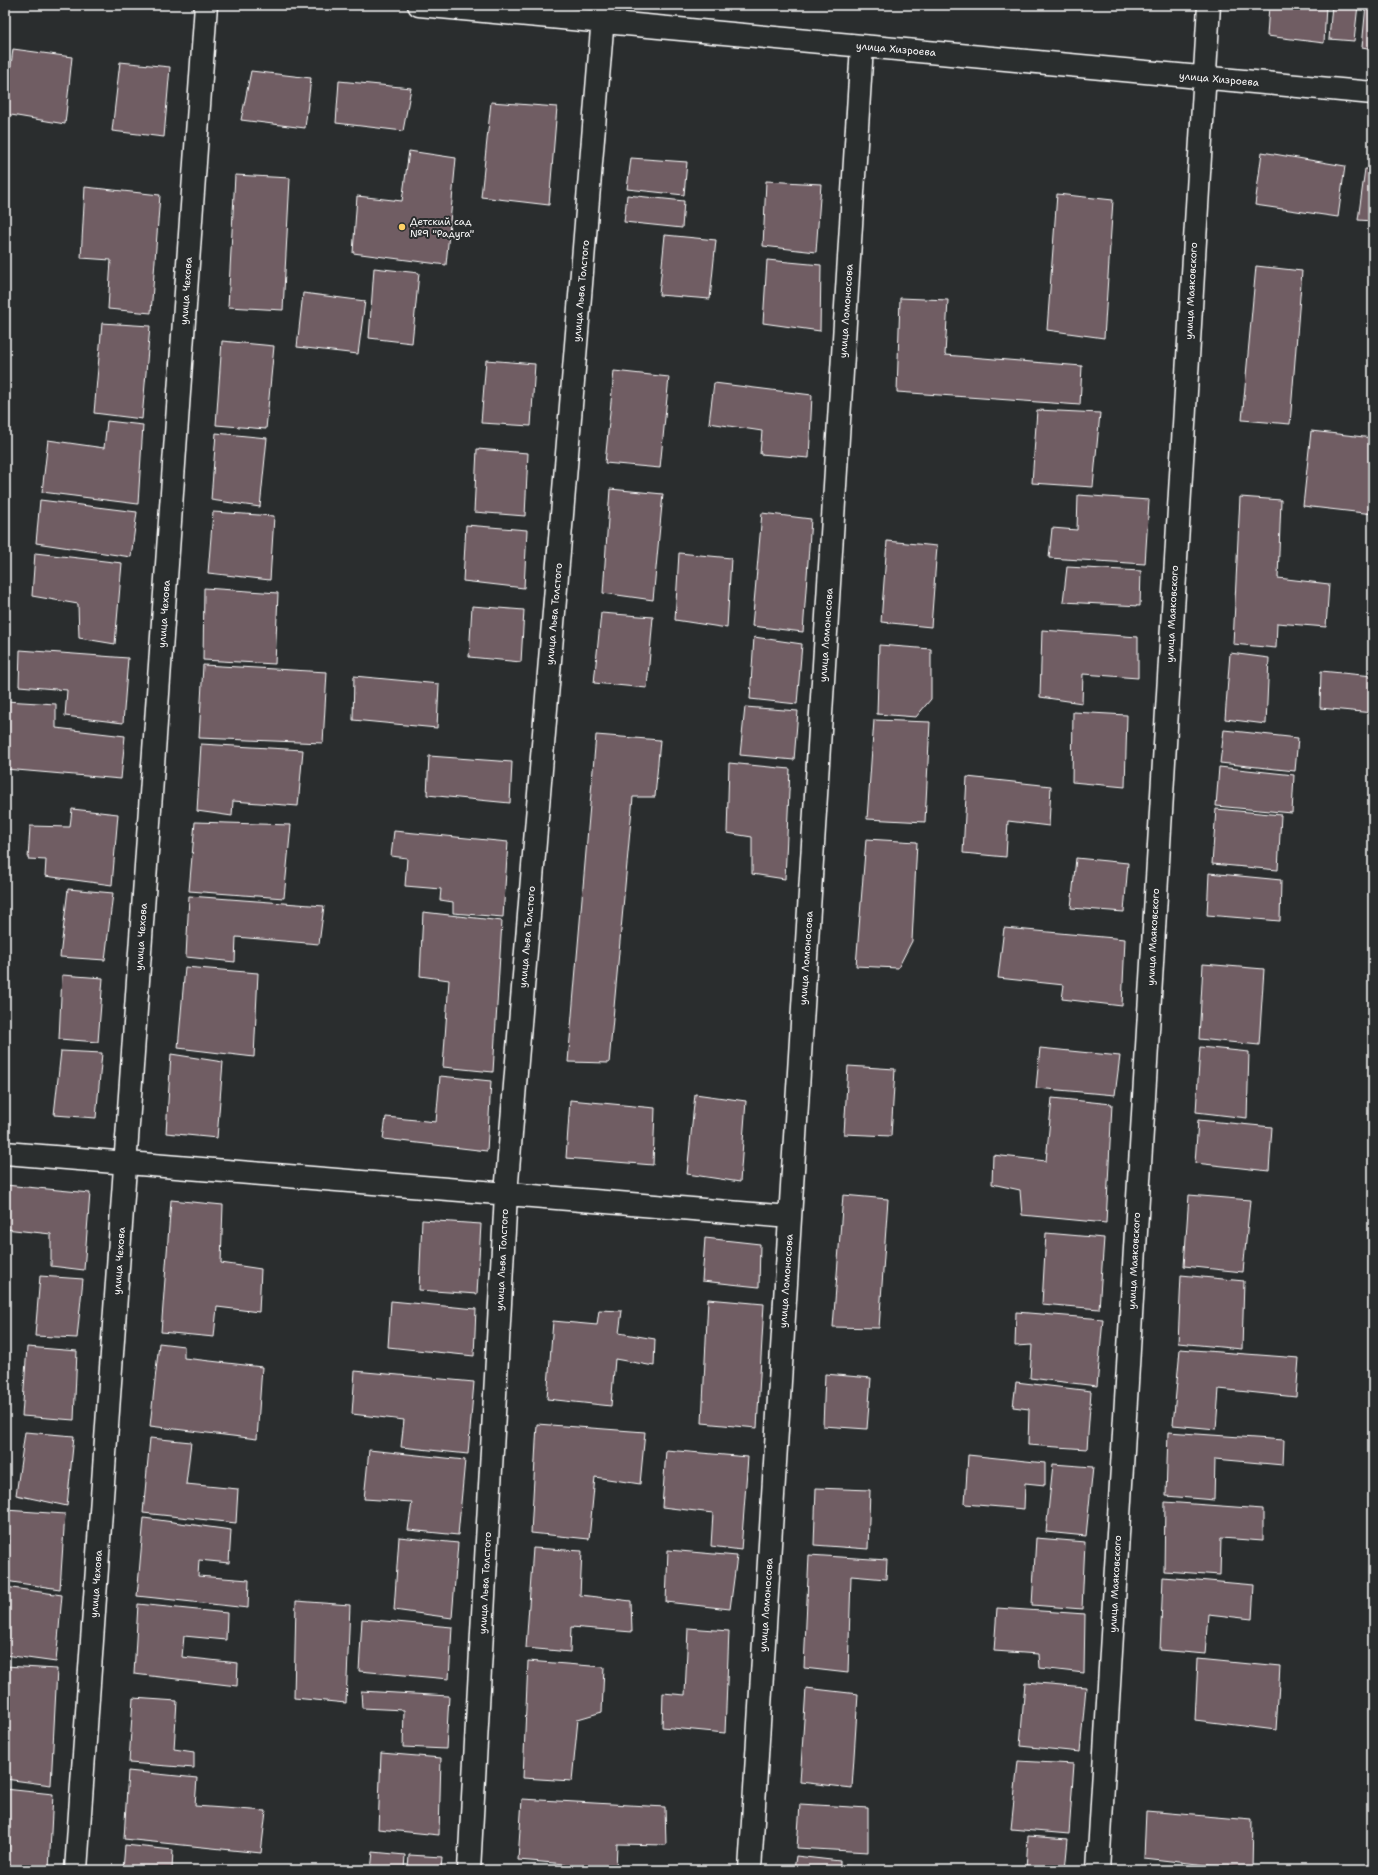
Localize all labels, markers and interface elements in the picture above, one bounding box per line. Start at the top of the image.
street label: улица Хизроева [855,39,937,59]
street label: улица Хизроева [1178,69,1260,89]
place label: Детский сад №9 "Радуга" [410,215,474,240]
marker: Детский сад №9 "Радуга" [397,222,407,232]
street label: улица Льва Толстого [570,239,592,343]
street label: улица Маяковского [1182,242,1200,340]
street label: улица Чехова [177,256,195,325]
street label: улица Ломоносова [836,263,856,358]
street label: улица Льва Толстого [543,562,565,666]
street label: улица Маяковского [1163,565,1181,663]
street label: улица Чехова [155,579,173,648]
street label: улица Ломоносова [816,587,836,682]
street label: улица Льва Толстого [516,885,538,989]
street label: улица Маяковского [1144,888,1162,986]
street label: улица Чехова [132,902,150,971]
street label: улица Ломоносова [796,910,816,1005]
street label: улица Льва Толстого [493,1209,511,1311]
street label: улица Маяковского [1125,1212,1143,1310]
street label: улица Чехова [110,1226,128,1295]
street label: улица Ломоносова [776,1233,796,1328]
street label: улица Льва Толстого [476,1532,494,1634]
street label: улица Маяковского [1106,1535,1124,1633]
street label: улица Чехова [87,1549,105,1618]
street label: улица Ломоносова [756,1557,776,1652]

